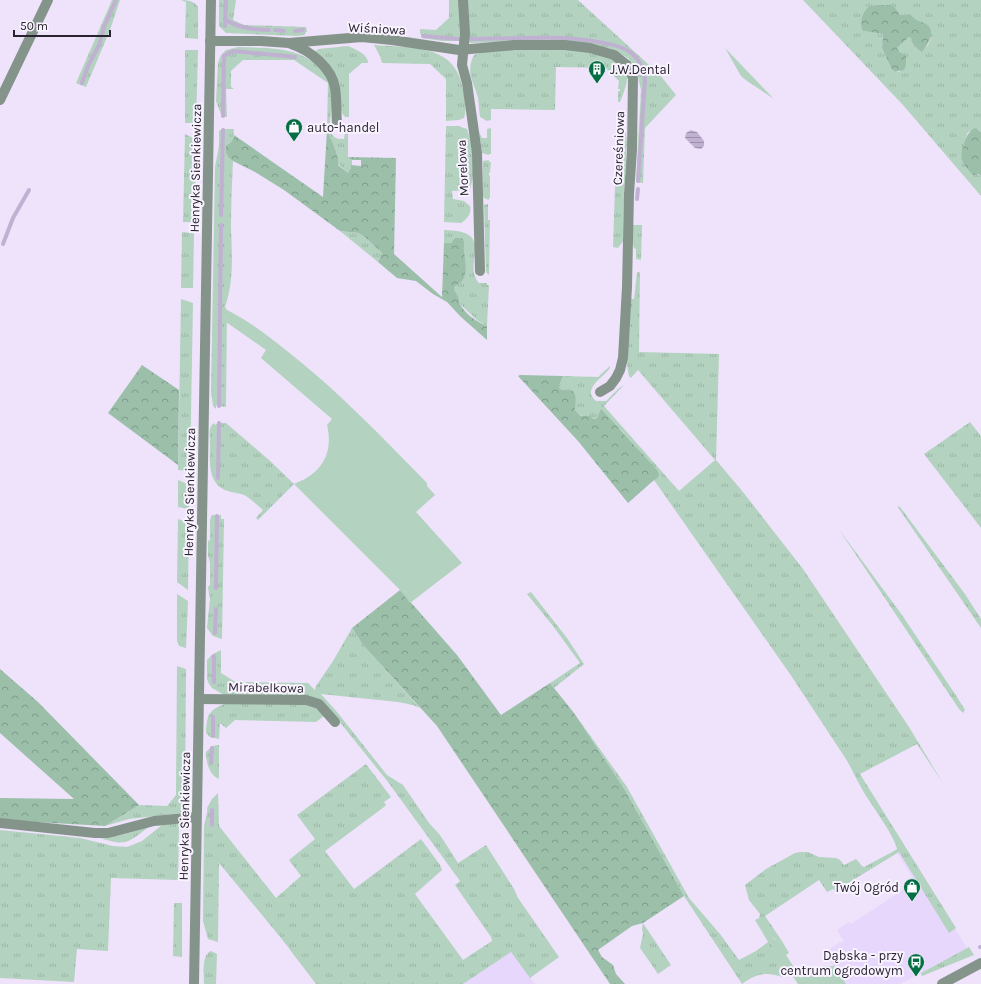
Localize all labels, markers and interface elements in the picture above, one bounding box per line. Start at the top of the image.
scale bar [14,12,110,38]
text: 50 m [20,19,48,33]
street label: Wiśniowa [348,19,406,37]
building icon: J.W.Dental [587,59,607,84]
place label: J.W.Dental [610,62,670,77]
street label: Henryka Sienkiewicza [187,103,204,233]
street label: Czereśniowa [610,111,627,185]
shop icon: auto-handel [284,117,304,142]
place label: auto-handel [307,120,379,135]
street label: Morelowa [454,139,471,197]
street label: Henryka Sienkiewicza [181,427,198,557]
street label: Mirabelkowa [228,679,304,696]
street label: Henryka Sienkiewicza [176,751,193,881]
shop icon: Twój Ogród [902,877,922,902]
place label: Twój Ogród [834,880,899,895]
place label: Dąbska - przy centrum ogrodowym [780,948,903,978]
bus stop icon: Dąbska - przy centrum ogrodowym [906,952,926,977]

